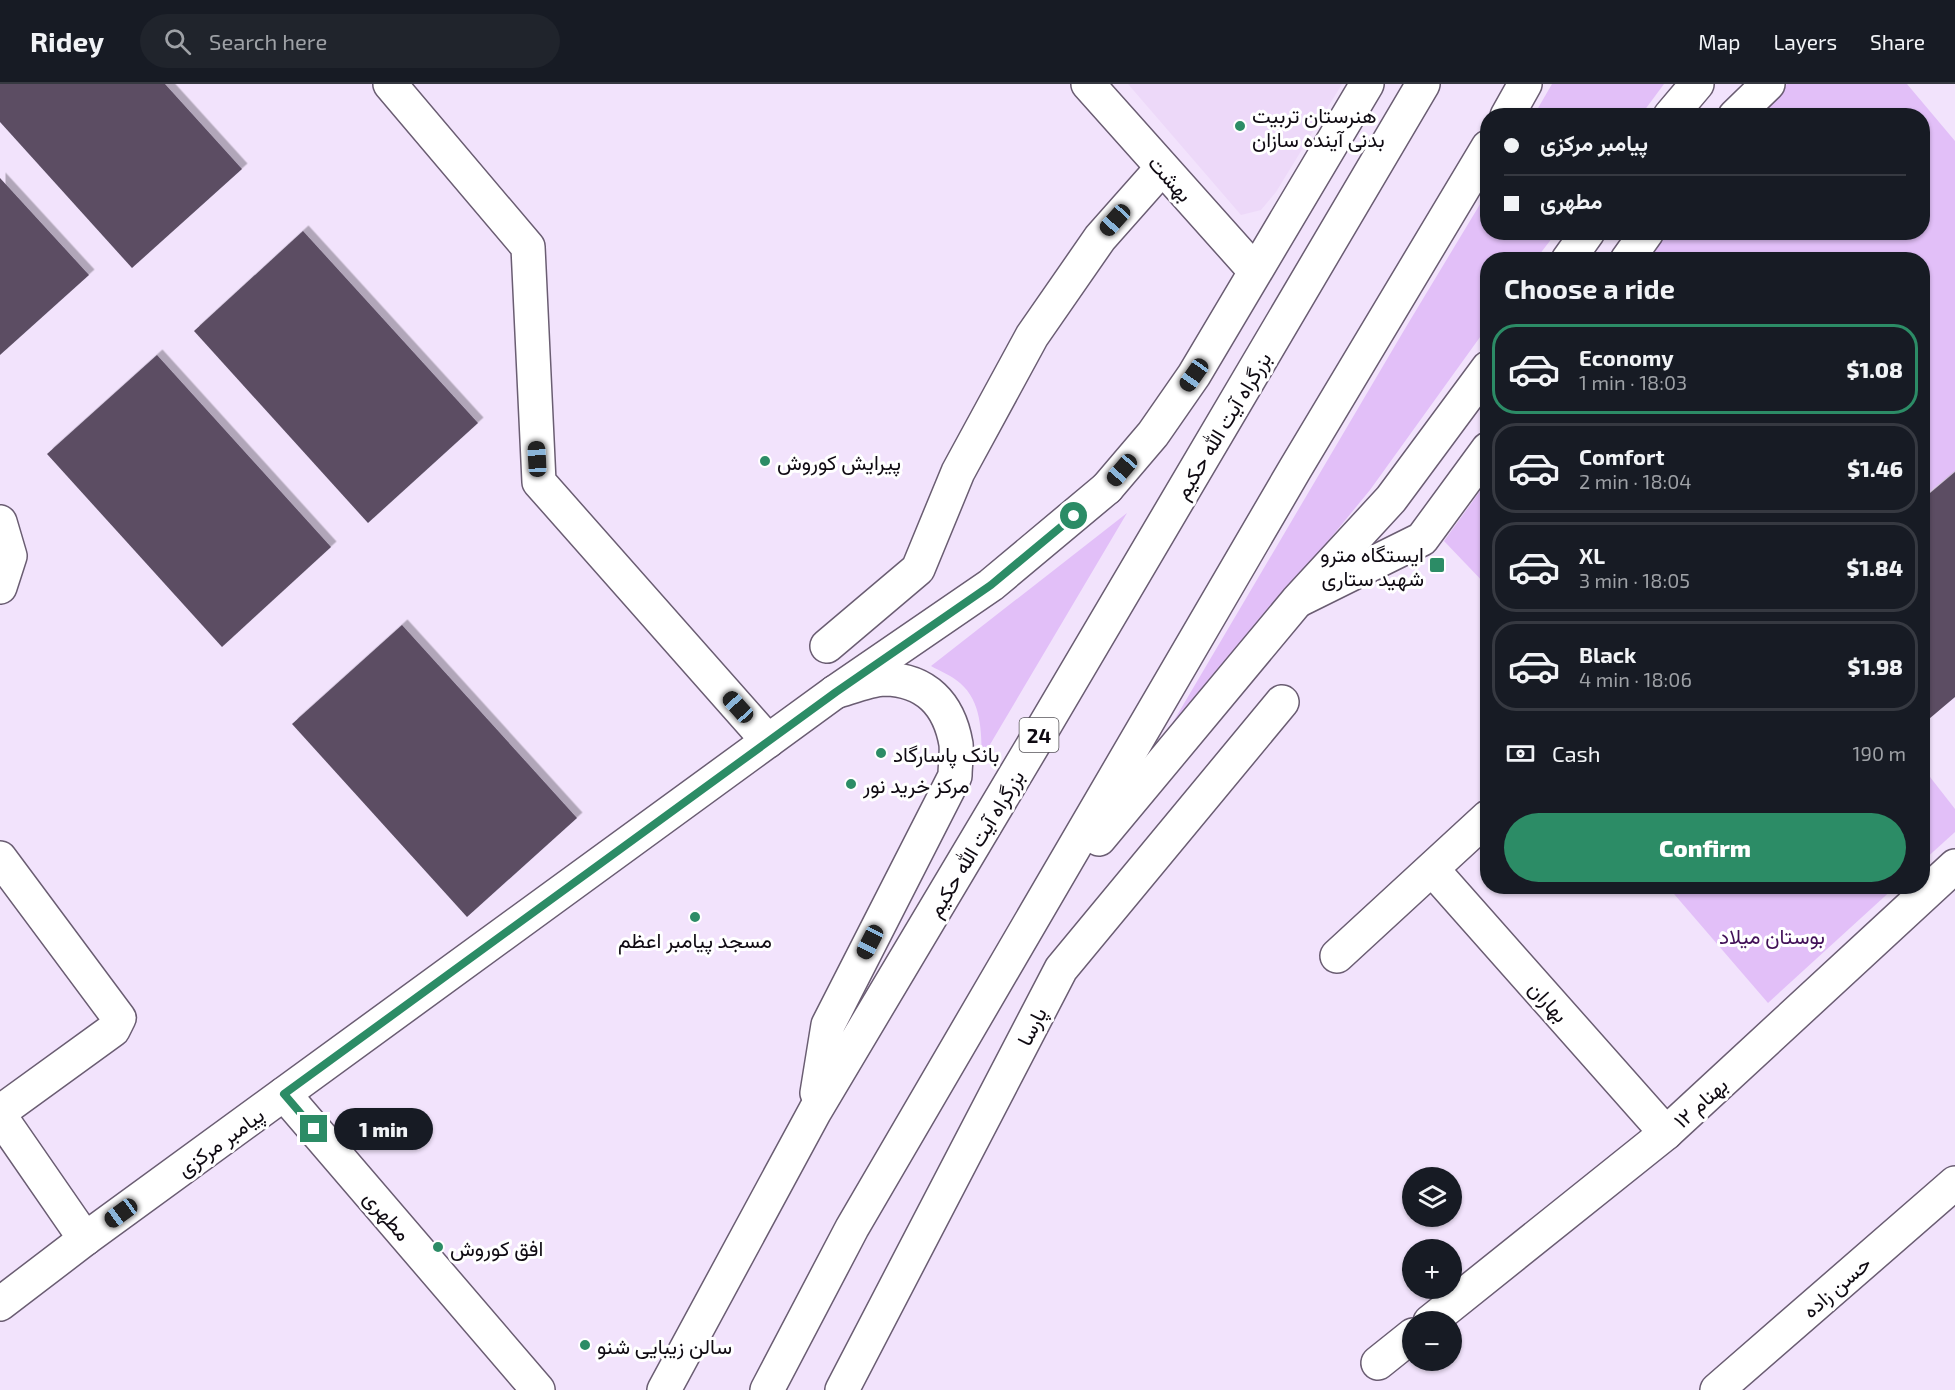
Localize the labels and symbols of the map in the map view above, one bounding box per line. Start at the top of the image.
place label: هنرستان تربیت بدنی آینده سازان [1252,102,1385,153]
marker: هنرستان تربیت بدنی آینده سازان [1233,119,1247,133]
street label: بهشت [1142,150,1198,208]
car [1096,201,1134,239]
street label: بزرگراه آیت الله حکیم [1168,347,1278,505]
car [1176,355,1212,395]
car [527,441,547,477]
place label: پیرایش کوروش [777,449,901,477]
car [1103,451,1141,489]
marker: پیرایش کوروش [758,454,772,468]
route start [1060,502,1087,529]
place label: ایستگاه مترو شهید ستاری [1320,541,1424,592]
marker: ایستگاه مترو شهید ستاری [1428,556,1446,574]
car [719,688,757,726]
road number: 24 [1020,718,1058,752]
place label: بانک پاسارگاد [893,741,999,769]
marker: بانک پاسارگاد [874,746,888,760]
street label: بزرگراه آیت الله حکیم [921,765,1031,923]
place label: مرکز خرید نور [862,772,970,799]
marker: مرکز خرید نور [844,777,858,791]
marker: مسجد پیامبر اعظم [688,910,702,924]
car [854,922,886,962]
park label: بوستان میلاد [1719,923,1825,950]
place label: مسجد پیامبر اعظم [618,927,772,955]
street label: بهاران [1523,975,1574,1028]
street label: پارسا [1011,1003,1054,1051]
street label: بهنام ۱۲ [1668,1071,1734,1135]
street label: پیامبر مرکزی [172,1101,270,1183]
callout: 1 min [335,1108,434,1150]
route end [300,1115,327,1142]
street label: مطهری [358,1185,417,1247]
car [101,1195,141,1231]
place label: افق کوروش [450,1235,543,1262]
marker: افق کوروش [431,1240,445,1254]
street label: حسن زاده [1797,1250,1876,1324]
place label: سالن زیبایی شنو [597,1333,732,1360]
marker: سالن زیبایی شنو [578,1338,592,1352]

